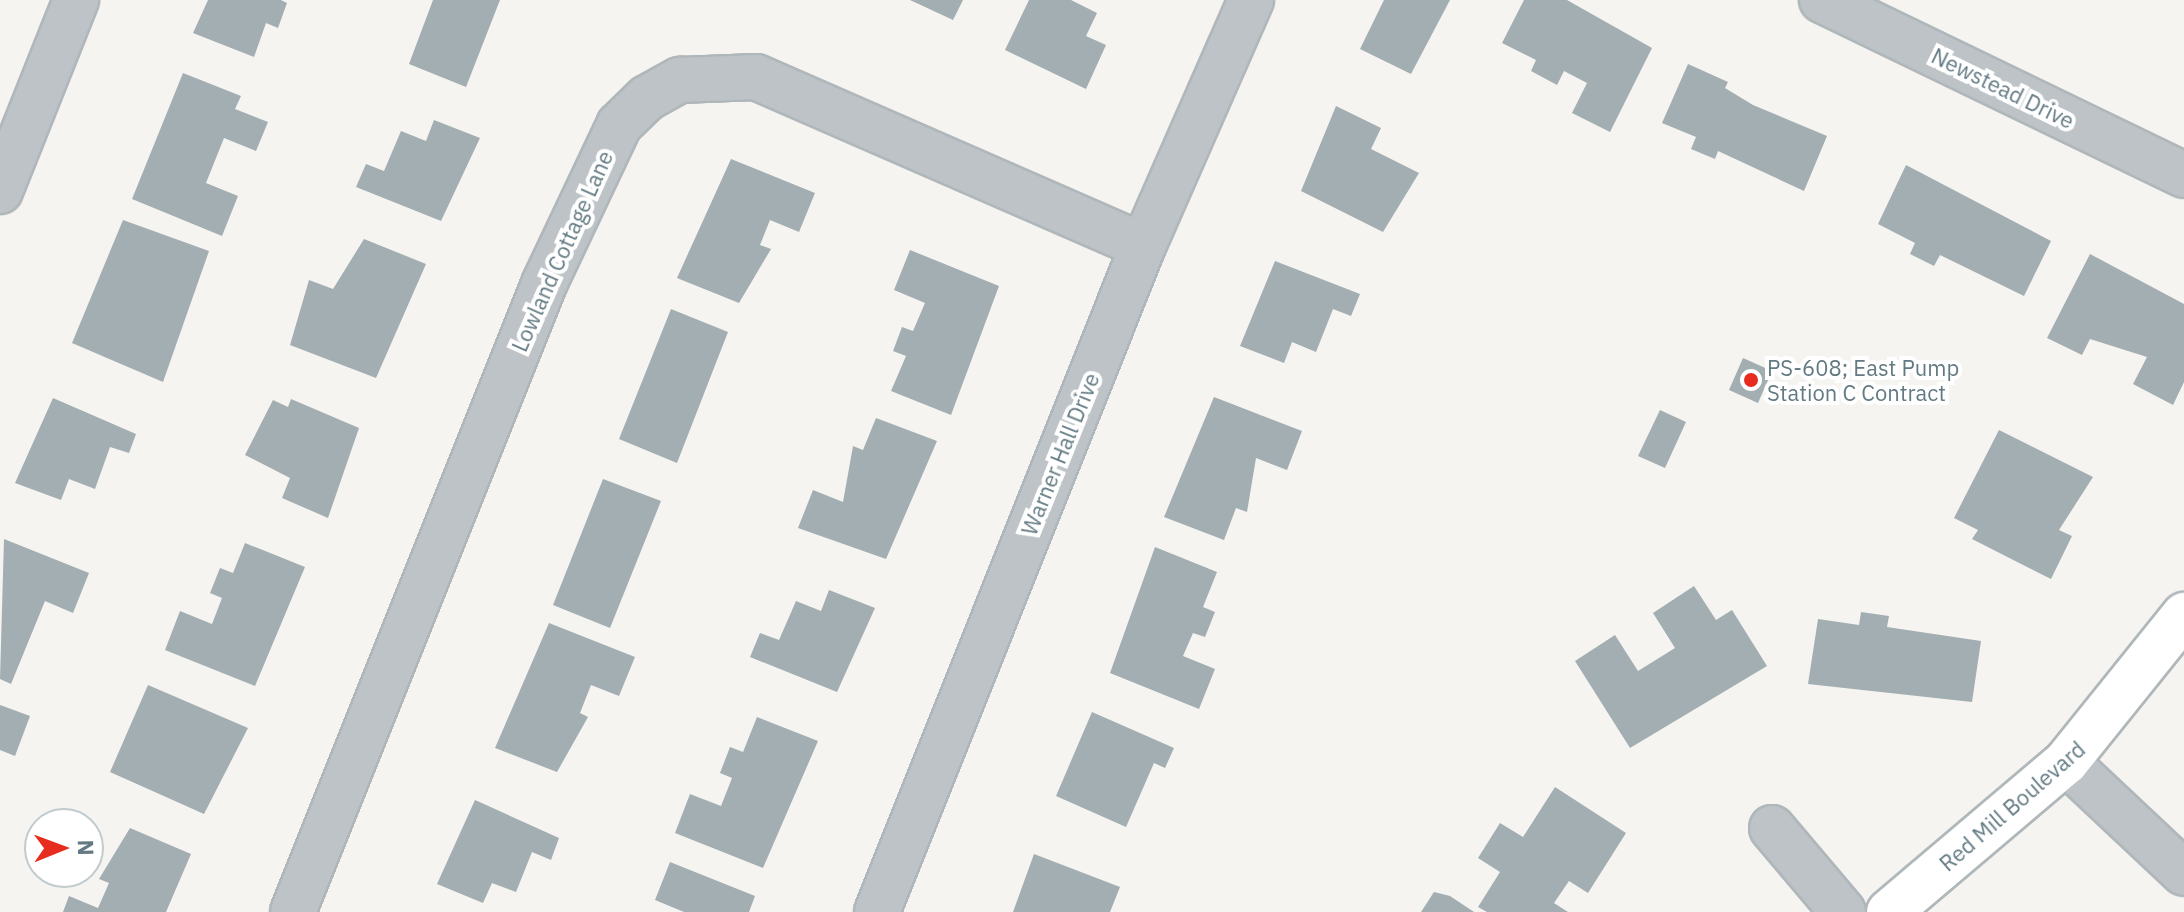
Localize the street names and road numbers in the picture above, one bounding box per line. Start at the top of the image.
street label: Newstead Drive [1927,42,2079,134]
street label: Lowland Cottage Lane [506,146,618,356]
street label: Warner Hall Drive [1015,369,1105,539]
street label: Red Mill Boulevard [1934,736,2090,876]

